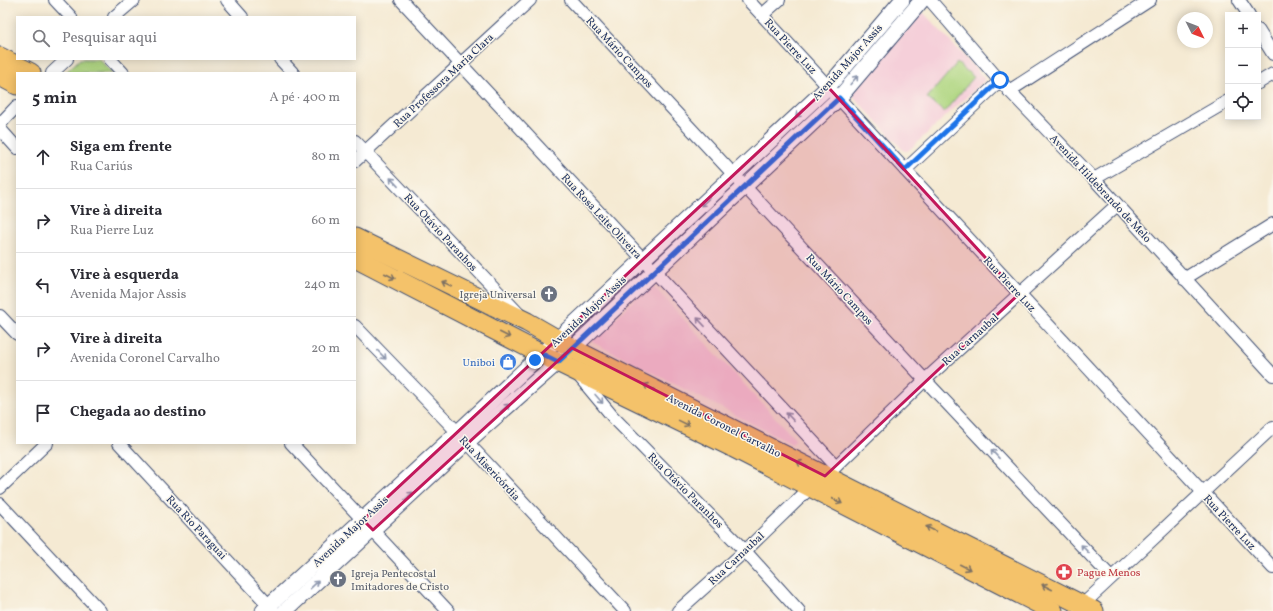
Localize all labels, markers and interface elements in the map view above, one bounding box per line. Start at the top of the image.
north arrow [1177,12,1213,48]
map controls [1225,12,1261,120]
button: + [1225,12,1261,48]
street label: Rua Mário Campos [582,14,656,92]
search box [16,16,356,60]
street label: Rua Pierre Luz [760,16,820,78]
street label: Avenida Major Assis [810,21,887,105]
icon: search [30,27,52,49]
text: Pesquisar aqui [62,28,157,49]
street label: Rua Professora Maria Clara [391,30,498,132]
button: − [1225,48,1261,84]
route start [991,71,1009,89]
one-way arrow [849,75,858,86]
button: locate [1225,84,1261,120]
text: 5 min [32,87,77,110]
text: A pé · 400 m [269,89,340,107]
one-way arrow [795,108,805,118]
street label: Avenida Hildebrando de Melo [1046,132,1154,247]
text: Siga em frente [70,137,172,158]
icon: ahead [32,146,54,168]
text: 80 m [311,148,340,166]
text: Rua Cariús [70,158,133,176]
street label: Rua Rosa Leite Oliveira [557,171,645,263]
one-way arrow [389,177,399,187]
street label: Rua Otávio Paranhos [400,191,480,275]
one-way arrow [700,197,710,207]
text: Vire à direita [70,201,162,222]
icon: right [32,210,54,232]
text: 60 m [312,212,340,230]
text: Rua Pierre Luz [70,222,154,240]
street label: Rua Mário Campos [802,251,876,329]
street label: Rua Pierre Luz [979,254,1039,316]
text: Vire à esquerda [70,265,179,286]
one-way arrow [383,273,395,280]
street label: Avenida Major Assis [548,273,630,351]
icon: left [32,274,54,296]
text: 240 m [304,276,340,294]
one-way arrow [442,280,454,287]
church icon: Igreja Universal [539,284,559,304]
text: Avenida Major Assis [70,286,186,304]
place label: Igreja Universal [460,288,536,303]
street label: Rua Carnaubal [939,311,1003,370]
one-way arrow [696,317,706,327]
text: Vire à direita [70,329,162,350]
one-way arrow [499,332,511,340]
icon: right [32,338,54,360]
text: 20 m [311,340,340,358]
one-way arrow [377,349,386,359]
text: Avenida Coronel Carvalho [70,350,220,368]
route end [526,351,544,369]
shop icon: Uniboi [498,352,518,372]
place label: Uniboi [463,356,495,371]
one-way arrow [643,383,655,390]
street label: Avenida Coronel Carvalho [663,391,783,462]
one-way arrow [594,394,603,405]
icon: arrive [32,402,54,424]
text: Chegada ao destino [70,402,206,423]
one-way arrow [500,404,511,413]
one-way arrow [785,412,795,422]
one-way arrow [678,420,690,427]
street label: Rua Misericórdia [455,433,523,505]
one-way arrow [991,449,1000,459]
street label: Rua Otávio Paranhos [644,450,726,532]
one-way arrow [797,460,809,467]
one-way arrow [404,491,414,501]
street label: Rua Pierre Luz [1199,492,1259,554]
street label: Rua Rio Paraguai [162,493,230,563]
street label: Avenida Major Assis [310,493,392,571]
one-way arrow [831,498,843,505]
one-way arrow [925,525,937,532]
street label: Rua Carnaubal [706,529,768,589]
one-way arrow [1080,544,1089,554]
pharmacy icon: Pague Menos [1054,562,1074,582]
one-way arrow [959,564,971,571]
place label: Pague Menos [1077,566,1141,581]
place label: Igreja Pentecostal Imitadores de Cristo [351,567,449,595]
church icon: Igreja Pentecostal Imitadores de Cristo [328,569,348,589]
one-way arrow [309,580,319,589]
one-way arrow [1041,583,1053,590]

